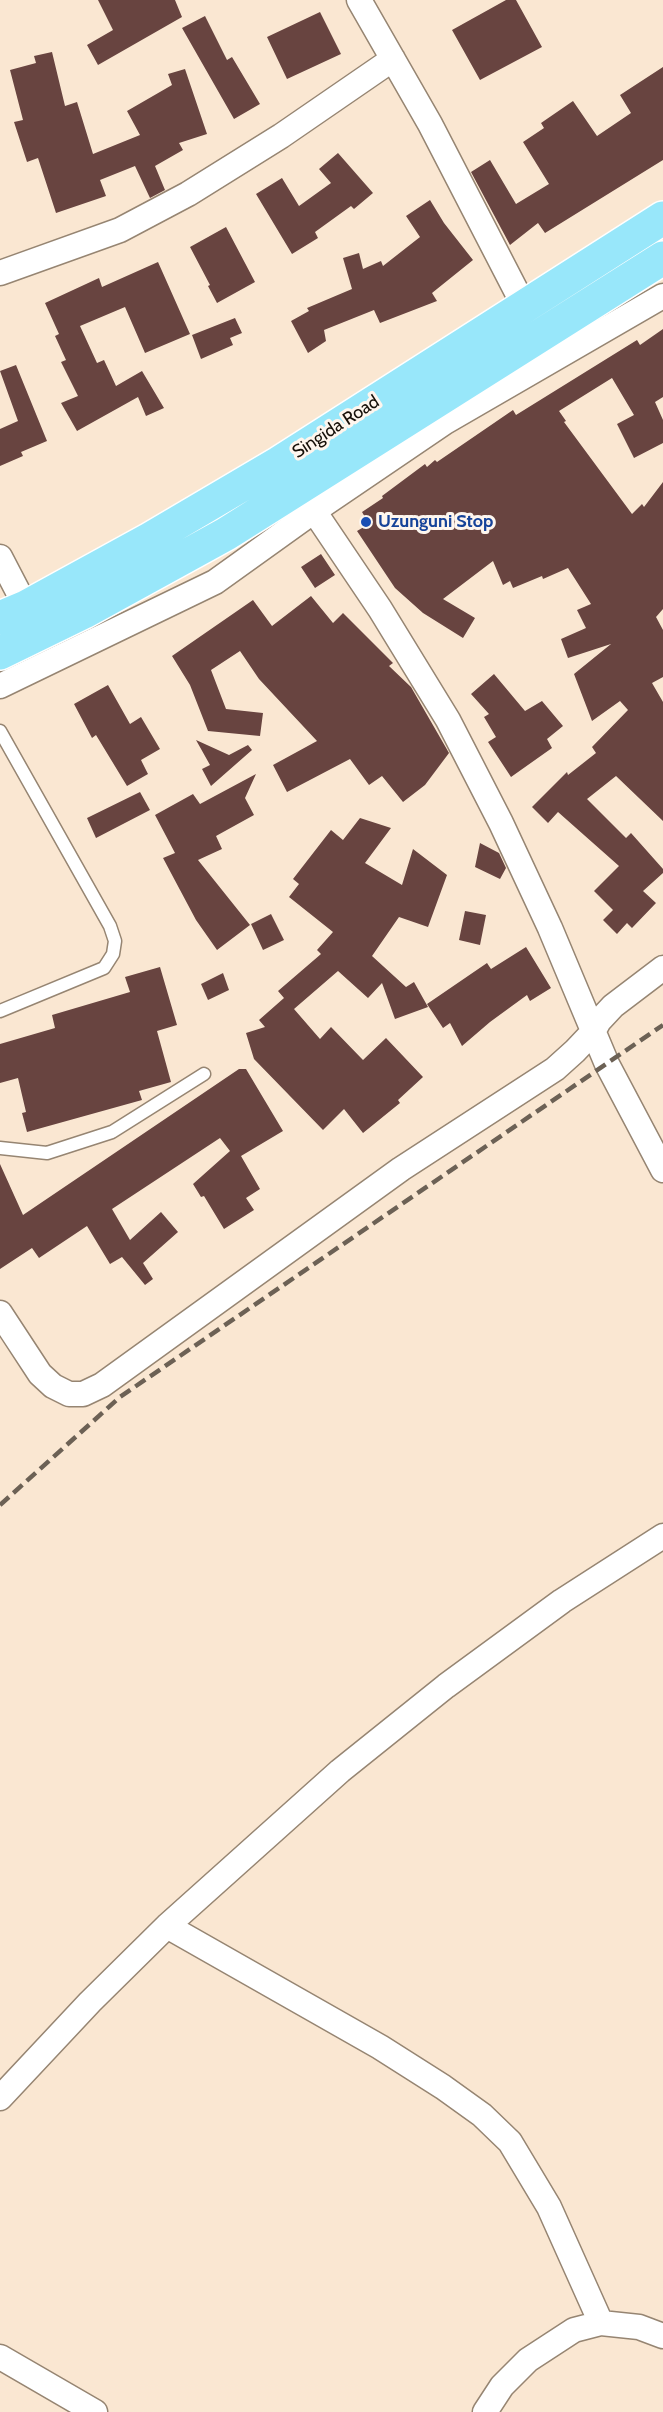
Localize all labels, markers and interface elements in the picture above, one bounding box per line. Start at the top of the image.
street label: Singida Road [289,391,383,463]
place label: Uzunguni Stop [378,511,493,533]
marker: Uzunguni Stop [359,515,373,529]

